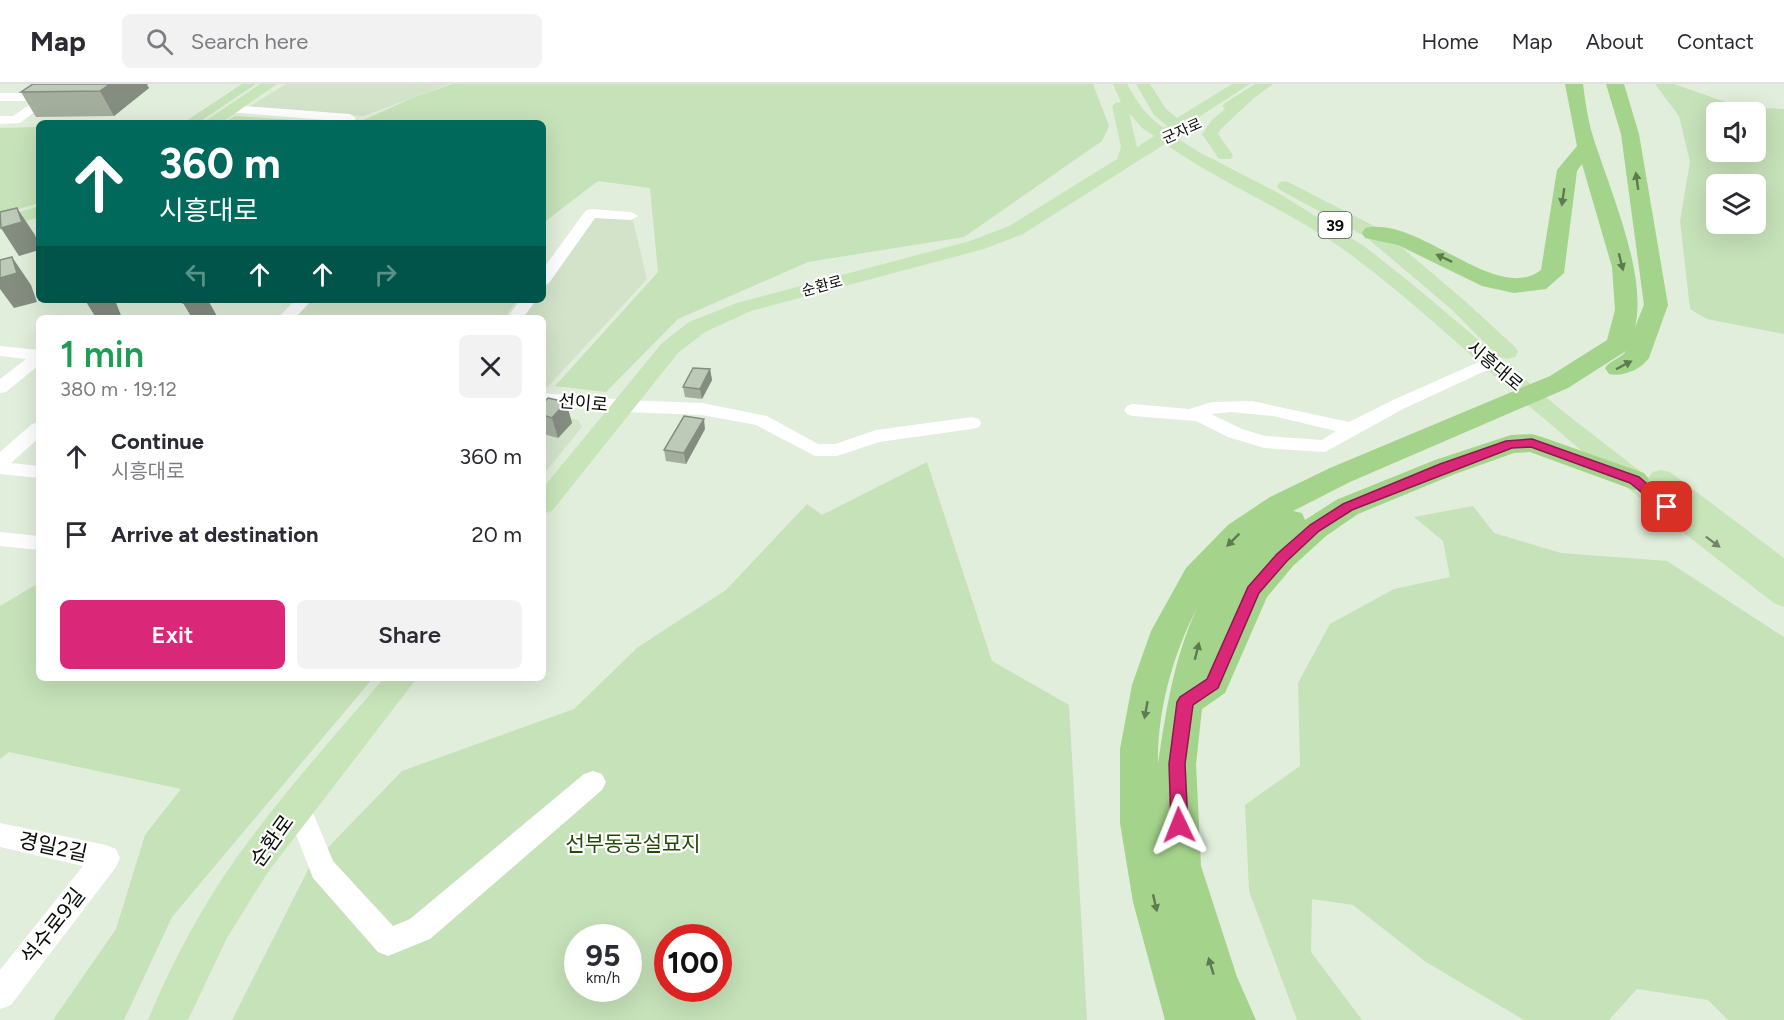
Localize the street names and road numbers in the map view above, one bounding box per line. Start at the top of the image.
street label: 군자로 [1159,114,1205,148]
road number: 39 [1318,212,1352,238]
street label: 순환로 [800,272,844,300]
street label: 시흥대로 [1463,336,1527,396]
street label: 선이로 [557,390,609,416]
street label: 순환로 [244,810,299,872]
street label: 경일2길 [16,827,90,866]
street label: 석수로9길 [15,883,90,969]

